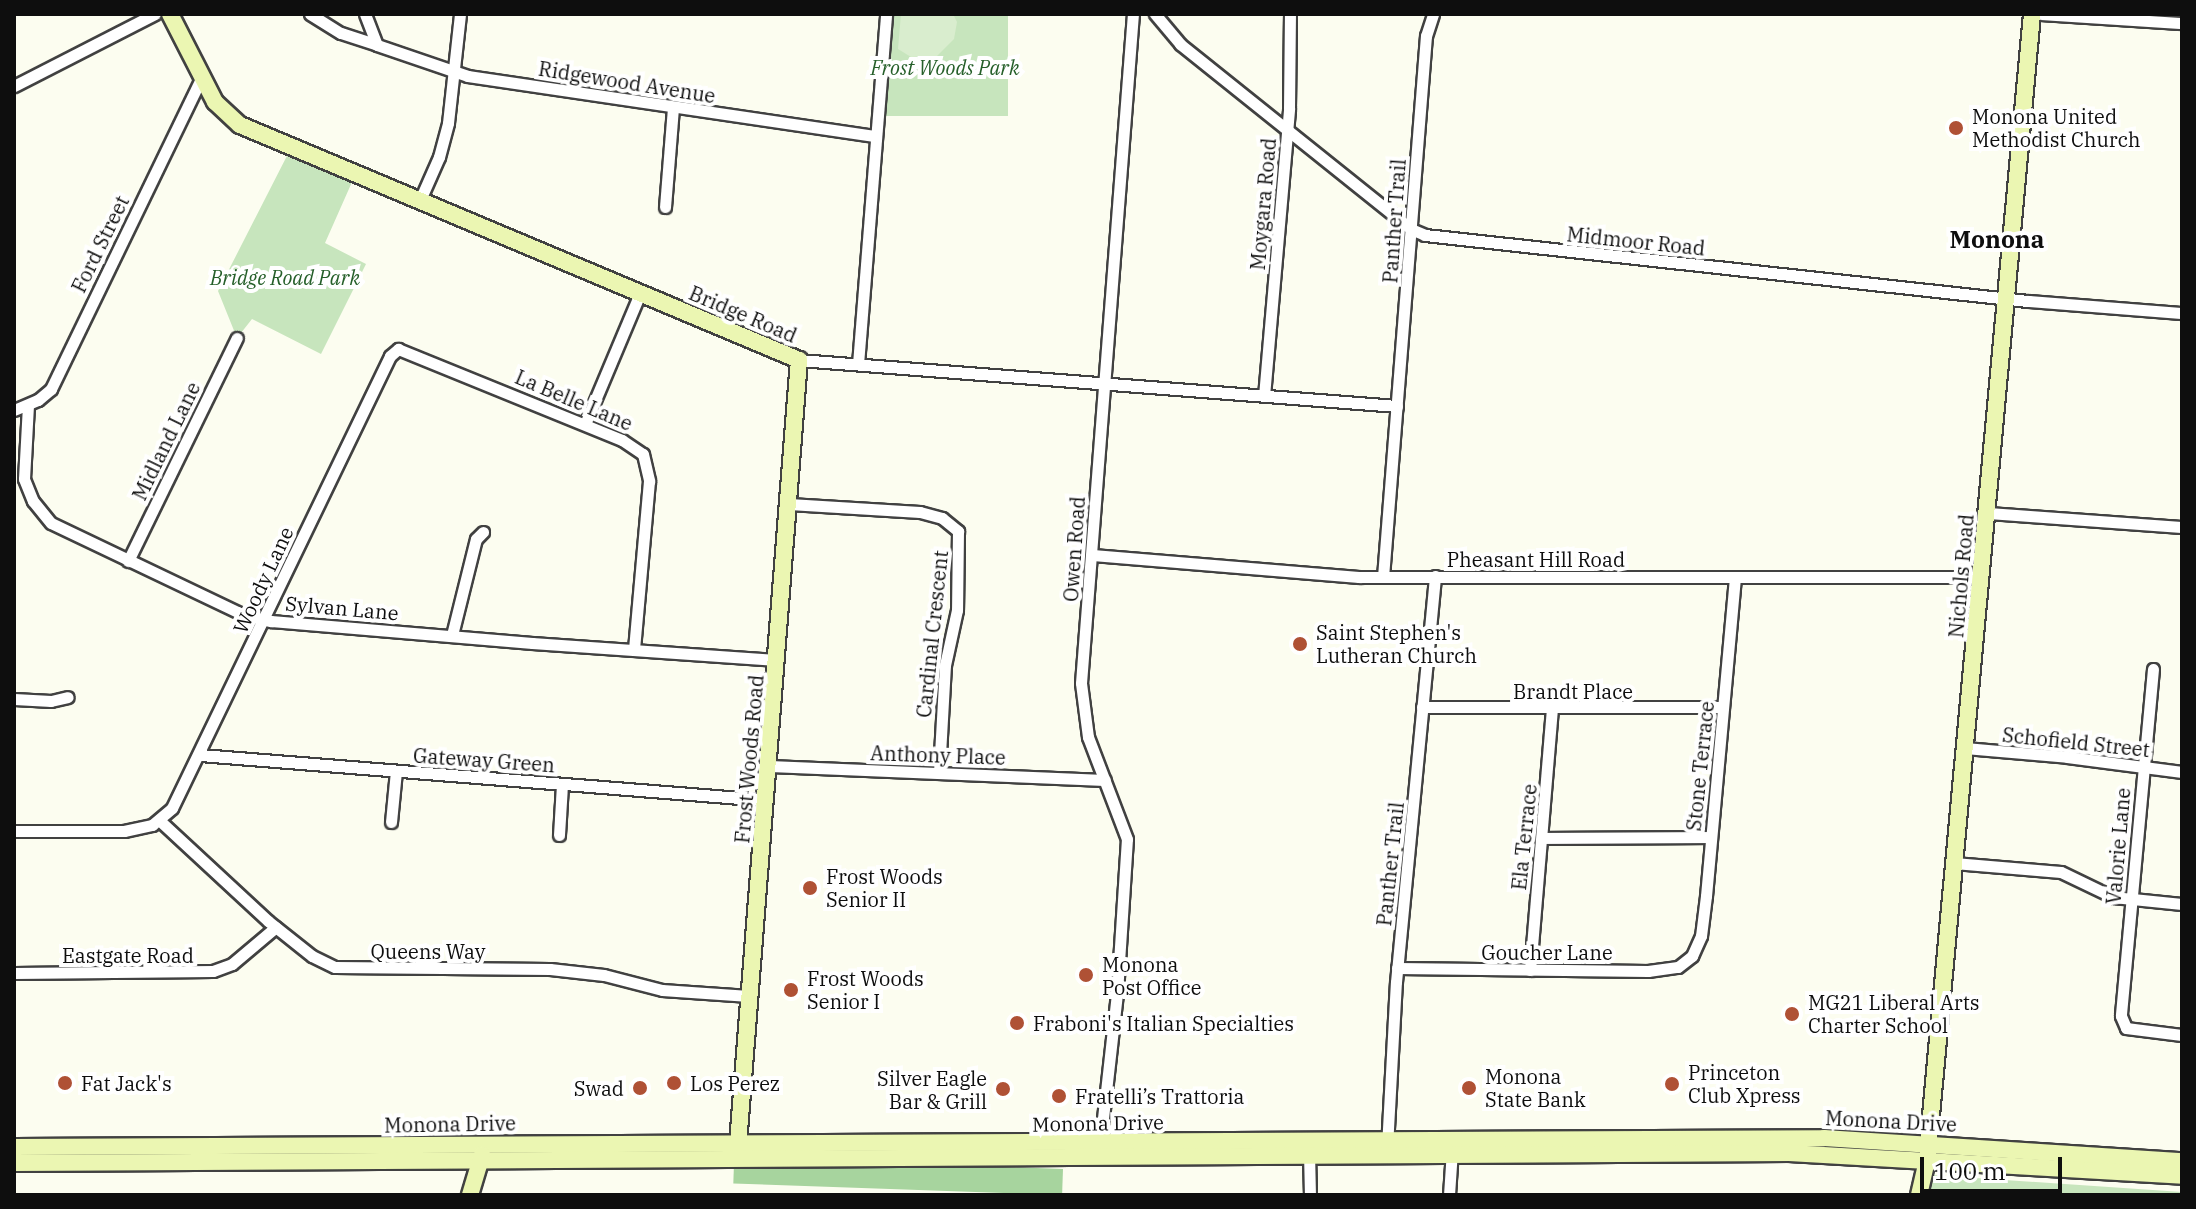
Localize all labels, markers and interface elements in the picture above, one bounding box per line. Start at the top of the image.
park label: Frost Woods Park [870,55,1020,79]
street label: Ridgewood Avenue [537,56,717,108]
place label: Monona United Methodist Church [1972,104,2140,151]
marker: Monona United Methodist Church [1947,119,1965,137]
street label: Moygara Road [1245,137,1281,271]
street label: Panther Trail [1378,158,1410,284]
street label: Ford Street [66,192,134,296]
street label: Midmoor Road [1566,222,1706,260]
district label: Monona [1950,226,2044,254]
park label: Bridge Road Park [210,265,360,289]
street label: Bridge Road [686,281,800,347]
street label: La Belle Lane [512,364,636,436]
street label: Midland Lane [127,378,205,504]
street label: Owen Road [1058,495,1090,603]
street label: Nichols Road [1944,513,1978,639]
street label: Woody Lane [228,523,298,637]
street label: Pheasant Hill Road [1447,547,1625,571]
street label: Cardinal Crescent [911,549,953,719]
street label: Sylvan Lane [284,591,400,625]
place label: Saint Stephen's Lutheran Church [1316,620,1477,667]
marker: Saint Stephen's Lutheran Church [1291,635,1309,653]
street label: Frost Woods Road [730,674,768,844]
street label: Brandt Place [1513,679,1633,703]
street label: Stone Terrace [1681,700,1719,832]
street label: Schofield Street [2001,722,2151,762]
street label: Anthony Place [870,741,1006,769]
street label: Gateway Green [412,743,556,777]
street label: Ela Terrace [1506,783,1542,891]
street label: Valorie Lane [2101,787,2135,905]
street label: Panther Trail [1372,801,1408,927]
place label: Frost Woods Senior II [826,864,943,911]
marker: Frost Woods Senior II [801,879,819,897]
street label: Queens Way [371,939,485,963]
street label: Goucher Lane [1481,940,1613,964]
street label: Eastgate Road [62,943,194,967]
place label: Monona Post Office [1102,952,1201,999]
place label: Frost Woods Senior I [807,966,924,1013]
marker: Monona Post Office [1077,966,1095,984]
marker: Frost Woods Senior I [782,981,800,999]
place label: MG21 Liberal Arts Charter School [1808,990,1980,1037]
marker: MG21 Liberal Arts Charter School [1783,1005,1801,1023]
place label: Fraboni's Italian Specialties [1033,1011,1294,1035]
marker: Fraboni's Italian Specialties [1008,1014,1026,1032]
place label: Princeton Club Xpress [1688,1060,1801,1107]
place label: Monona State Bank [1485,1064,1586,1111]
place label: Silver Eagle Bar & Grill [877,1066,987,1113]
place label: Fat Jack's [81,1071,172,1095]
place label: Los Perez [690,1071,780,1095]
marker: Fat Jack's [56,1074,74,1092]
marker: Los Perez [665,1074,683,1092]
marker: Princeton Club Xpress [1663,1075,1681,1093]
place label: Swad [574,1076,624,1100]
marker: Swad [631,1079,649,1097]
marker: Monona State Bank [1460,1079,1478,1097]
marker: Silver Eagle Bar & Grill [994,1080,1012,1098]
place label: Fratelli’s Trattoria [1075,1084,1245,1108]
marker: Fratelli’s Trattoria [1050,1087,1068,1105]
street label: Monona Drive [1825,1106,1957,1136]
street label: Monona Drive [1032,1110,1164,1136]
street label: Monona Drive [384,1111,516,1137]
scale bar [1924,1141,2066,1191]
text: 100 m [1934,1155,2006,1187]

